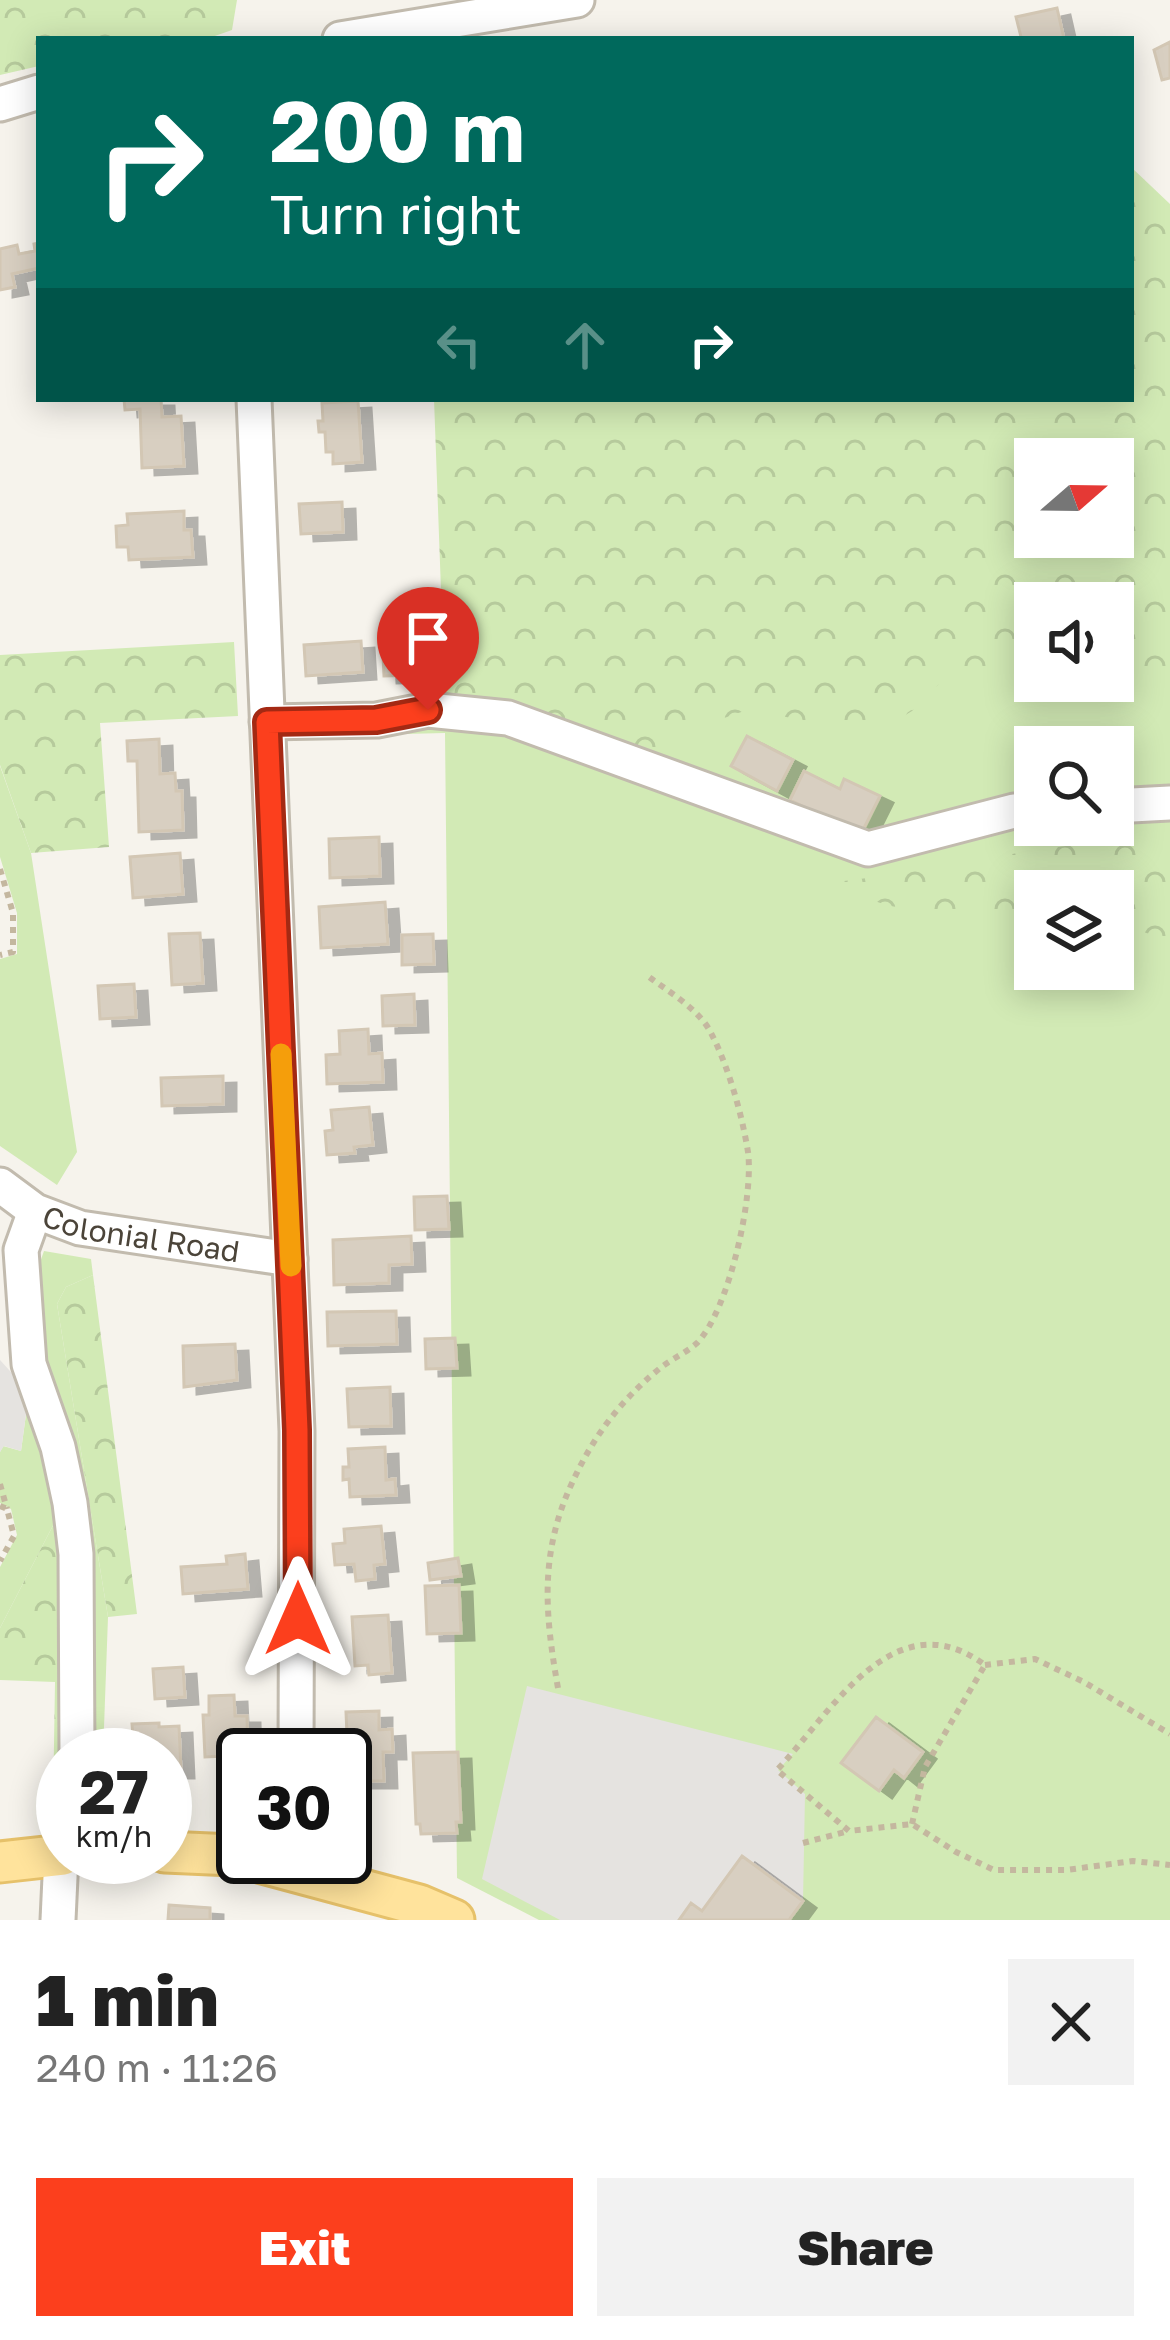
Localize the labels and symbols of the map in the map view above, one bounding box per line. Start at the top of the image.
north arrow [1014,438,1134,558]
pin [377,587,479,710]
street label: Colonial Road [38,1198,242,1269]
position arrow [235,1556,361,1682]
speed limit sign: 30 [216,1728,372,1884]

